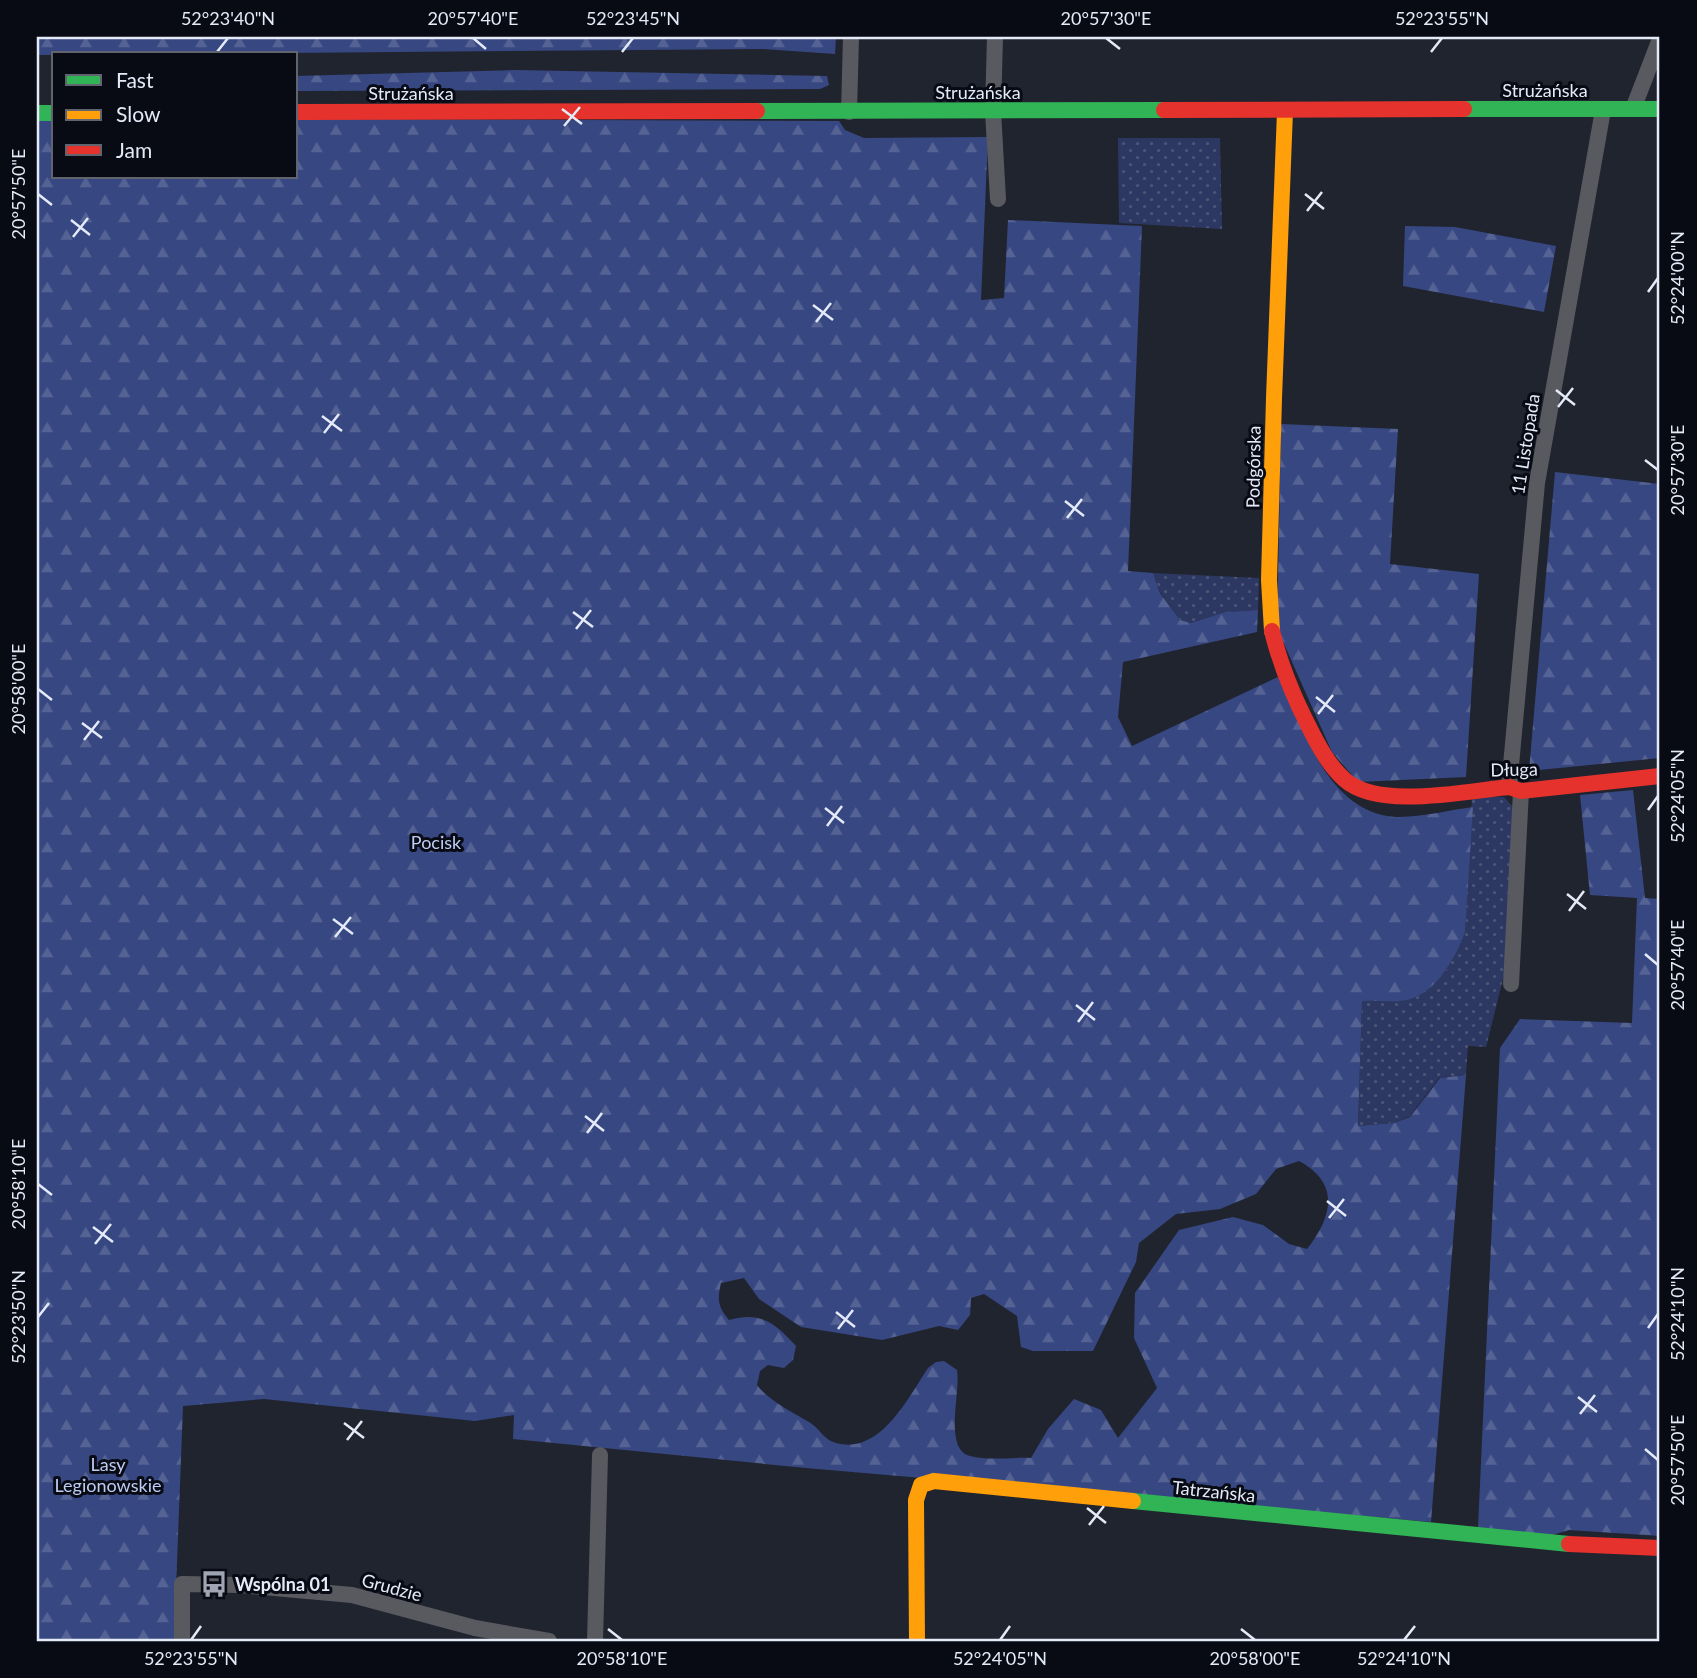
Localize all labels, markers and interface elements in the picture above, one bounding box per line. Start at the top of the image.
text: 52°23'40"N [181,7,275,29]
text: 20°57'40"E [428,7,518,29]
text: 52°23'45"N [586,7,680,29]
text: 20°57'30"E [1061,7,1151,29]
text: 52°23'55"N [1395,7,1489,29]
legend [52,52,298,178]
text: Fast [116,67,154,92]
street label: Strużańska [1502,79,1588,101]
street label: Strużańska [935,81,1021,103]
street label: Strużańska [368,82,454,104]
text: Slow [116,101,161,126]
text: Jam [116,137,152,162]
text: 20°57'50"E [7,149,29,239]
text: 52°24'00"N [1666,231,1688,325]
street label: 11 Listopada [1506,392,1544,496]
text: 20°57'30"E [1666,425,1688,515]
street label: Podgórska [1241,426,1265,508]
text: 20°58'00"E [7,644,29,734]
text: 52°24'05"N [1666,749,1688,843]
street label: Długa [1490,758,1538,780]
park label: Pocisk [411,831,462,853]
text: 20°57'40"E [1666,920,1688,1010]
text: 20°58'10"E [7,1139,29,1229]
text: 52°24'10"N [1666,1267,1688,1361]
text: 52°23'50"N [7,1270,29,1364]
text: 20°57'50"E [1666,1415,1688,1505]
park label: Lasy Legionowskie [55,1453,161,1496]
street label: Tatrzańska [1171,1476,1257,1506]
street label: Grudzie [359,1568,425,1606]
bus stop icon: Wspólna 01 [199,1569,229,1599]
place label: Wspólna 01 [235,1573,330,1595]
text: 52°23'55"N [144,1647,238,1669]
text: 20°58'10"E [577,1647,667,1669]
text: 52°24'05"N [953,1647,1047,1669]
text: 20°58'00"E [1210,1647,1300,1669]
text: 52°24'10"N [1357,1647,1451,1669]

